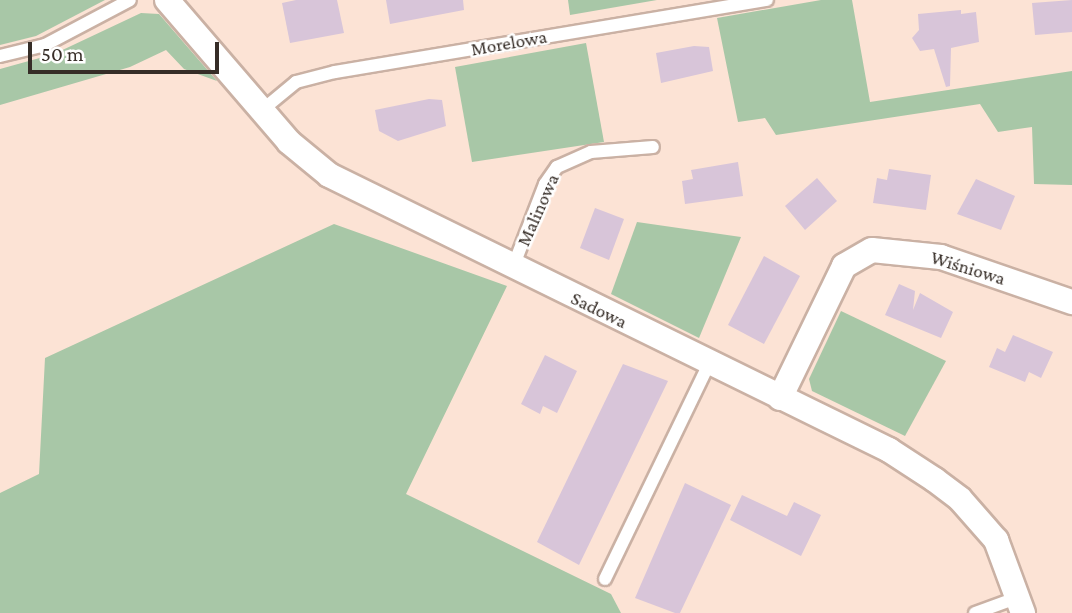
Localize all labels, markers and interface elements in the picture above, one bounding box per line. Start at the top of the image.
street label: Morelowa [469,25,549,61]
scale bar [32,28,222,72]
text: 50 m [41,42,84,66]
street label: Malinowa [512,170,564,250]
street label: Wiśniowa [928,246,1008,290]
street label: Sadowa [567,287,631,333]

